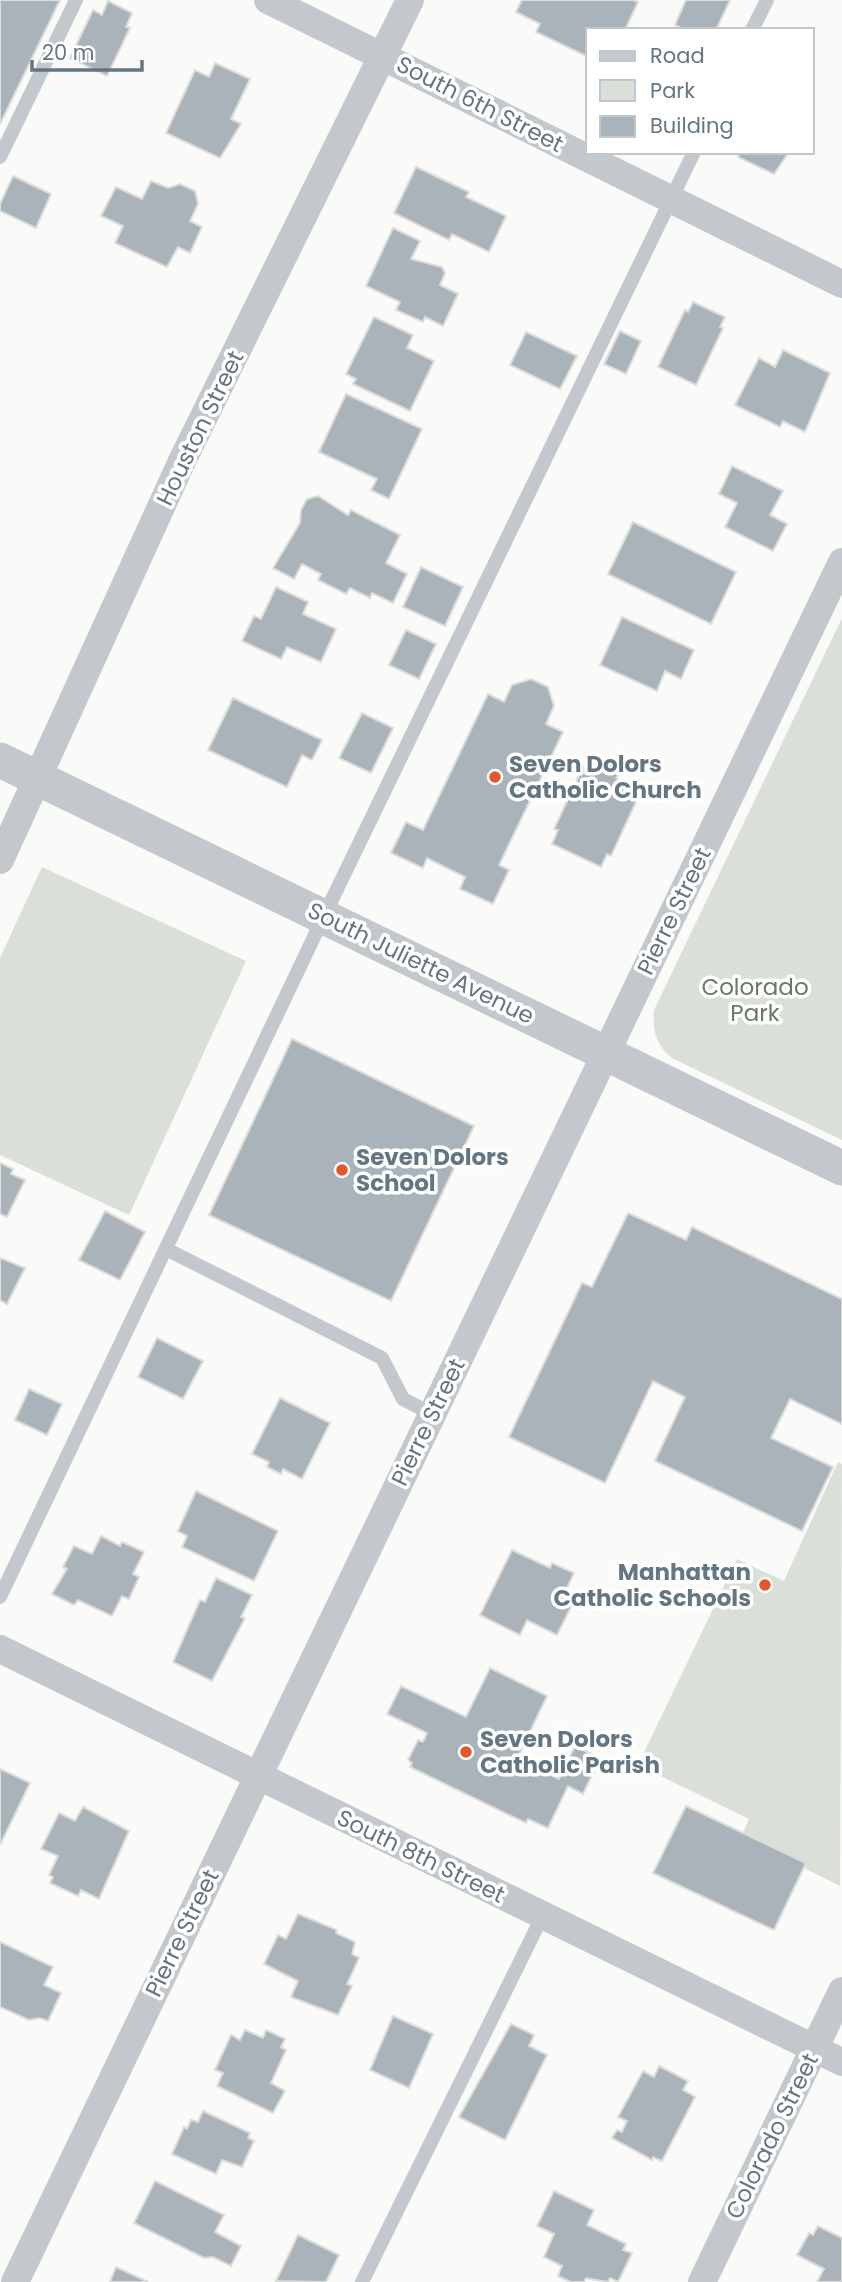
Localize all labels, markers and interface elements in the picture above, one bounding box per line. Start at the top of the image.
scale bar [32,28,142,72]
legend [586,28,814,154]
text: 20 m [42,38,95,67]
text: Road [650,41,705,70]
street label: South 6th Street [391,48,569,160]
text: Park [650,76,695,105]
text: Building [650,111,734,140]
street label: Houston Street [149,345,251,511]
place label: Seven Dolors Catholic Church [509,748,702,806]
marker: Seven Dolors Catholic Church [487,769,503,785]
street label: Pierre Street [629,842,719,980]
street label: South Juliette Avenue [302,894,540,1032]
park label: Colorado Park [701,971,809,1029]
place label: Seven Dolors School [356,1141,509,1199]
marker: Seven Dolors School [334,1162,350,1178]
street label: Pierre Street [383,1353,473,1491]
place label: Manhattan Catholic Schools [554,1556,751,1614]
marker: Manhattan Catholic Schools [757,1577,773,1593]
place label: Seven Dolors Catholic Parish [480,1723,660,1781]
marker: Seven Dolors Catholic Parish [458,1744,474,1760]
street label: South 8th Street [332,1801,510,1911]
street label: Pierre Street [137,1864,227,2002]
street label: Colorado Street [718,2048,826,2224]

